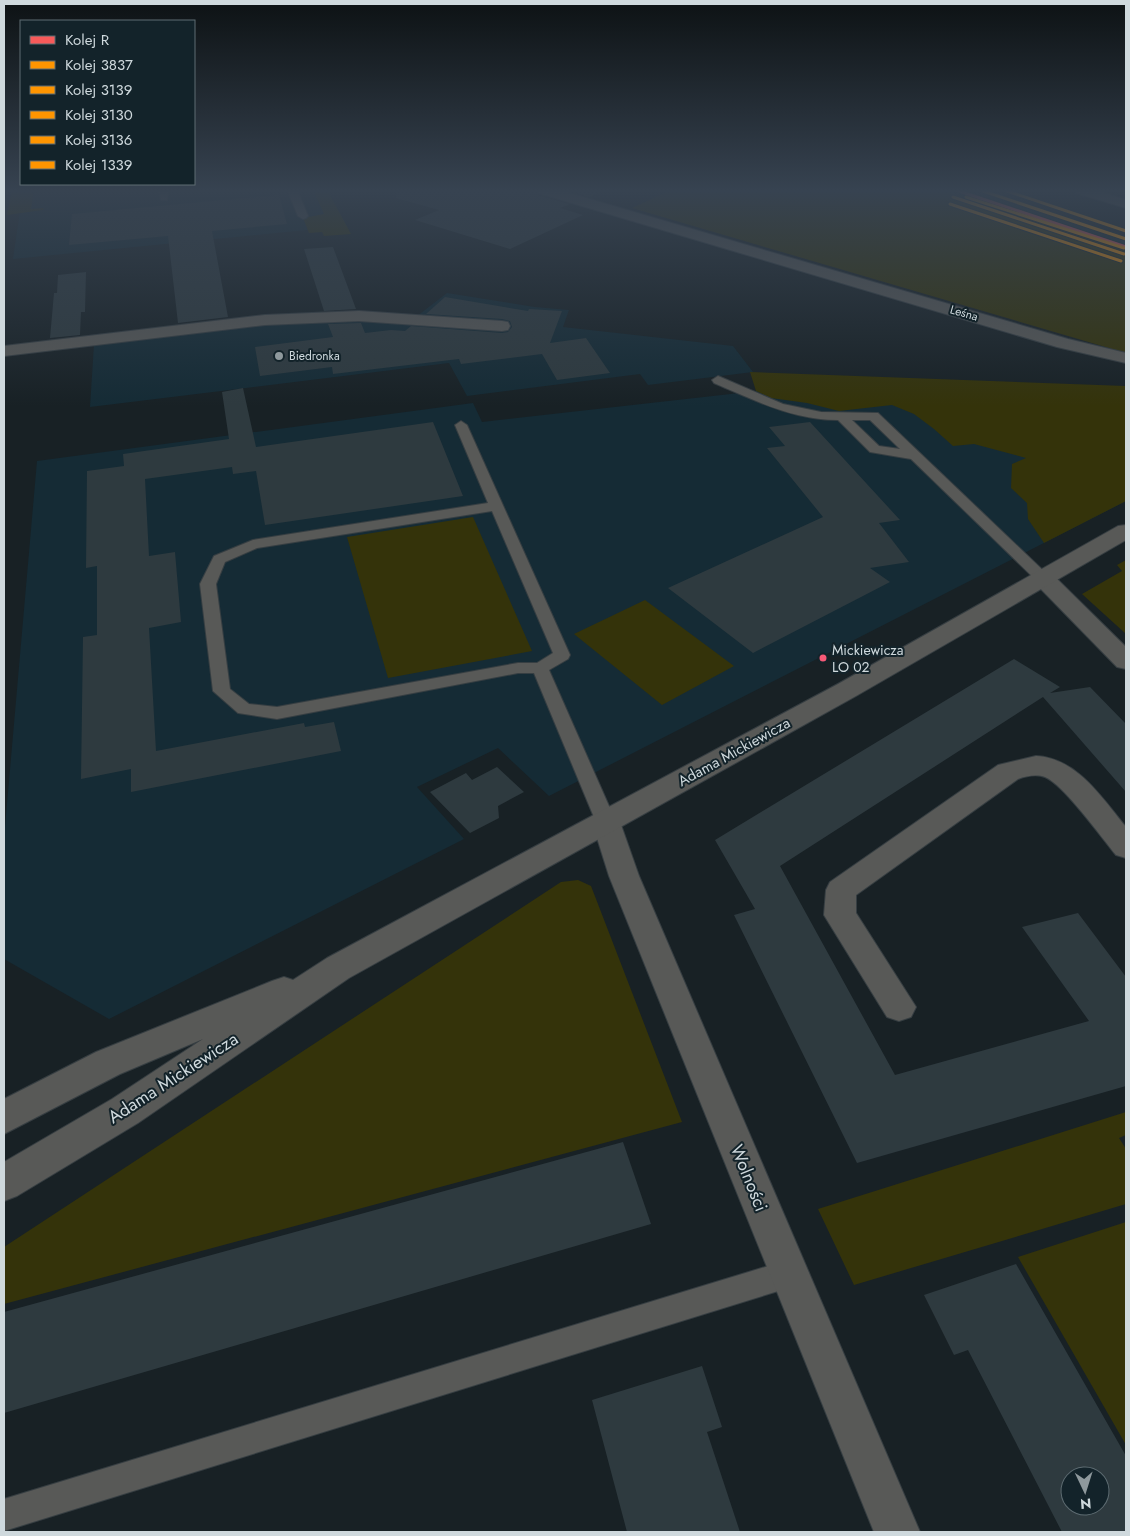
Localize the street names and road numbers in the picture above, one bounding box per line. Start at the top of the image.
street label: Leśna [948,300,980,326]
street label: Adama Mickiewicza [674,712,794,792]
street label: Adama Mickiewicza [103,1026,243,1130]
street label: Wolności [724,1141,774,1215]

